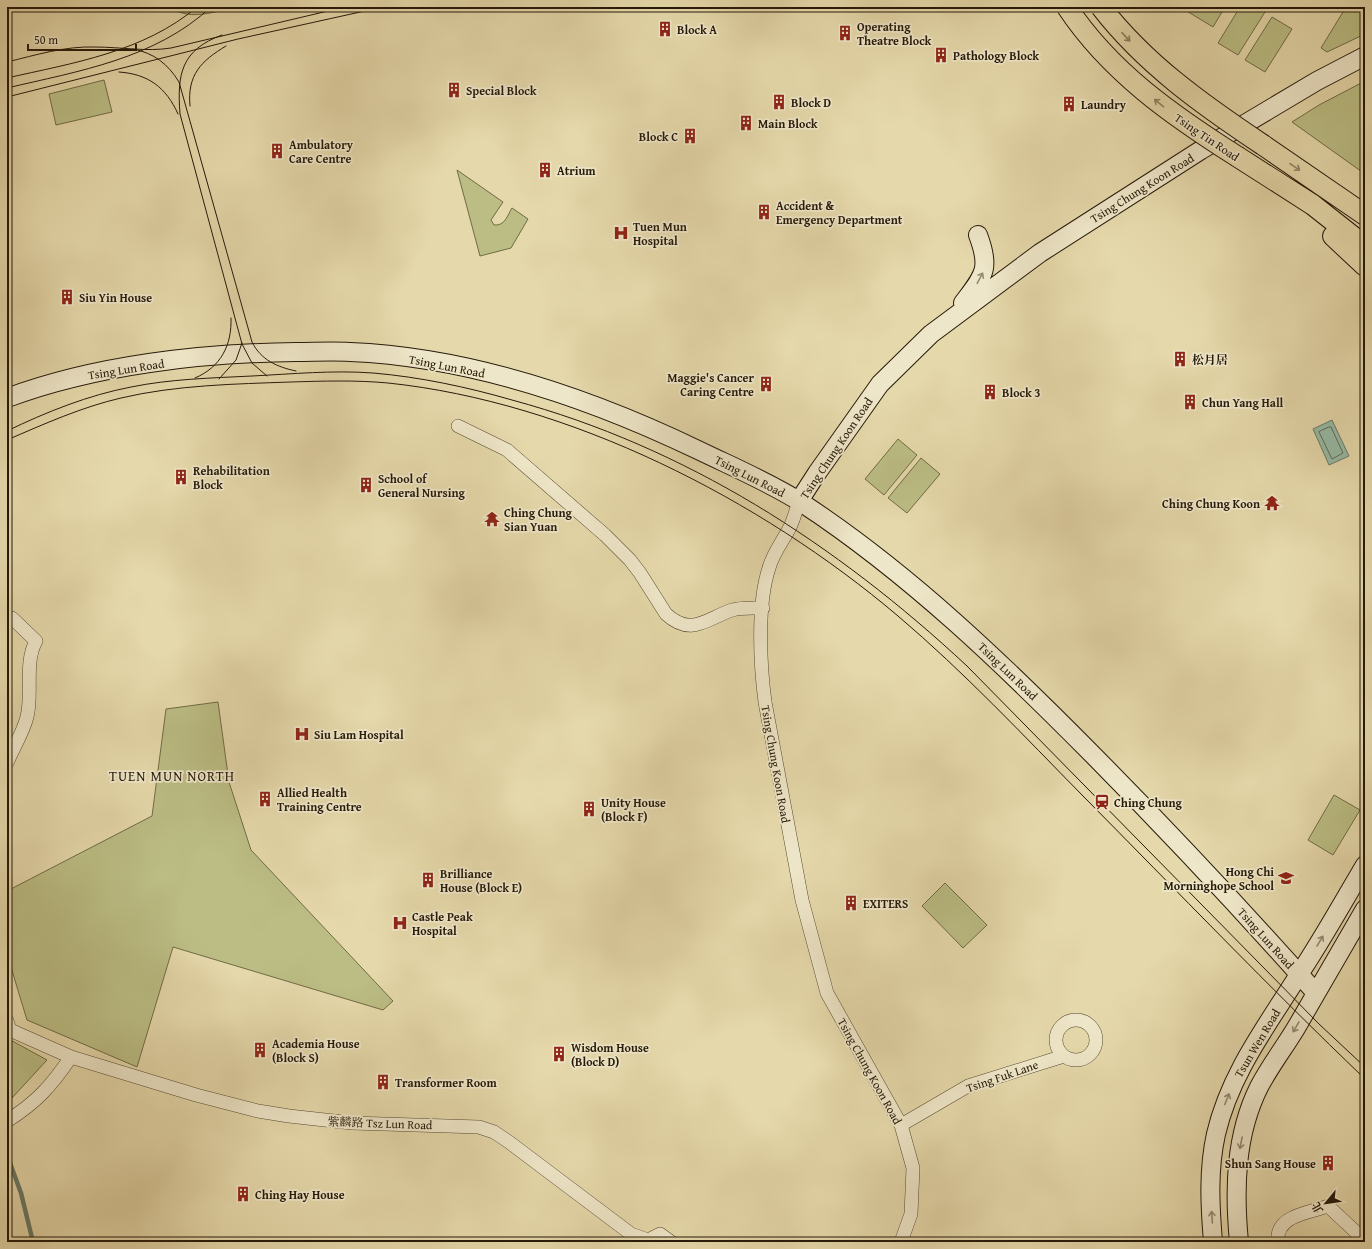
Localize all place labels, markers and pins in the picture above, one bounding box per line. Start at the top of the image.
place label: Operating Theatre Block [857,18,932,49]
building icon: Block A [656,20,674,38]
place label: Block A [677,21,717,38]
building icon: Operating Theatre Block [836,24,854,42]
building icon: Pathology Block [932,46,950,64]
place label: Pathology Block [953,47,1039,64]
building icon: Special Block [445,81,463,99]
place label: Special Block [466,82,537,99]
building icon: Block D [770,93,788,111]
place label: Block D [791,94,831,111]
building icon: Laundry [1060,95,1078,113]
place label: Laundry [1081,96,1127,113]
building icon: Main Block [737,114,755,132]
place label: Main Block [758,115,818,132]
building icon: Block C [681,127,699,145]
place label: Block C [639,128,678,145]
place label: Ambulatory Care Centre [289,136,354,167]
building icon: Ambulatory Care Centre [268,142,286,160]
building icon: Atrium [536,161,554,179]
place label: Atrium [557,162,596,179]
place label: Accident & Emergency Department [776,197,903,228]
building icon: Accident & Emergency Department [755,203,773,221]
place label: Tuen Mun Hospital [633,218,687,249]
hospital icon: Tuen Mun Hospital [612,224,630,242]
building icon: Siu Yin House [58,288,76,306]
place label: Siu Yin House [79,289,152,306]
building icon: 松月居 [1171,350,1189,368]
place label: 松月居 [1192,351,1228,368]
place label: Maggie's Cancer Caring Centre [667,369,754,400]
building icon: Maggie's Cancer Caring Centre [757,375,775,393]
building icon: Block 3 [981,383,999,401]
place label: Block 3 [1002,384,1041,401]
building icon: Chun Yang Hall [1181,393,1199,411]
place label: Chun Yang Hall [1202,394,1284,411]
place label: Rehabilitation Block [193,462,270,493]
building icon: Rehabilitation Block [172,468,190,486]
place label: School of General Nursing [378,470,465,501]
building icon: School of General Nursing [357,476,375,494]
temple icon: Ching Chung Koon [1263,494,1281,512]
place label: Ching Chung Koon [1162,495,1260,512]
place label: Ching Chung Sian Yuan [504,504,573,535]
temple icon: Ching Chung Sian Yuan [483,510,501,528]
hospital icon: Siu Lam Hospital [293,725,311,743]
place label: Siu Lam Hospital [314,726,404,743]
place label: Allied Health Training Centre [277,784,362,815]
building icon: Allied Health Training Centre [256,790,274,808]
station icon: Ching Chung [1093,793,1111,811]
place label: Unity House (Block F) [601,794,666,825]
place label: Ching Chung [1114,794,1183,811]
building icon: Unity House (Block F) [580,800,598,818]
place label: Hong Chi Morninghope School [1163,863,1274,894]
place label: Brilliance House (Block E) [440,865,522,896]
school or university icon: Hong Chi Morninghope School [1277,869,1295,887]
building icon: Brilliance House (Block E) [419,871,437,889]
building icon: EXITERS [842,894,860,912]
place label: EXITERS [863,895,908,912]
place label: Castle Peak Hospital [412,908,473,939]
hospital icon: Castle Peak Hospital [391,914,409,932]
place label: Academia House (Block S) [272,1035,360,1066]
place label: Wisdom House (Block D) [571,1039,649,1070]
building icon: Academia House (Block S) [251,1041,269,1059]
building icon: Wisdom House (Block D) [550,1045,568,1063]
building icon: Transformer Room [374,1073,392,1091]
place label: Transformer Room [395,1074,498,1091]
building icon: Shun Sang House [1319,1154,1337,1172]
place label: Shun Sang House [1225,1155,1316,1172]
building icon: Ching Hay House [234,1185,252,1203]
place label: Ching Hay House [255,1186,345,1203]

